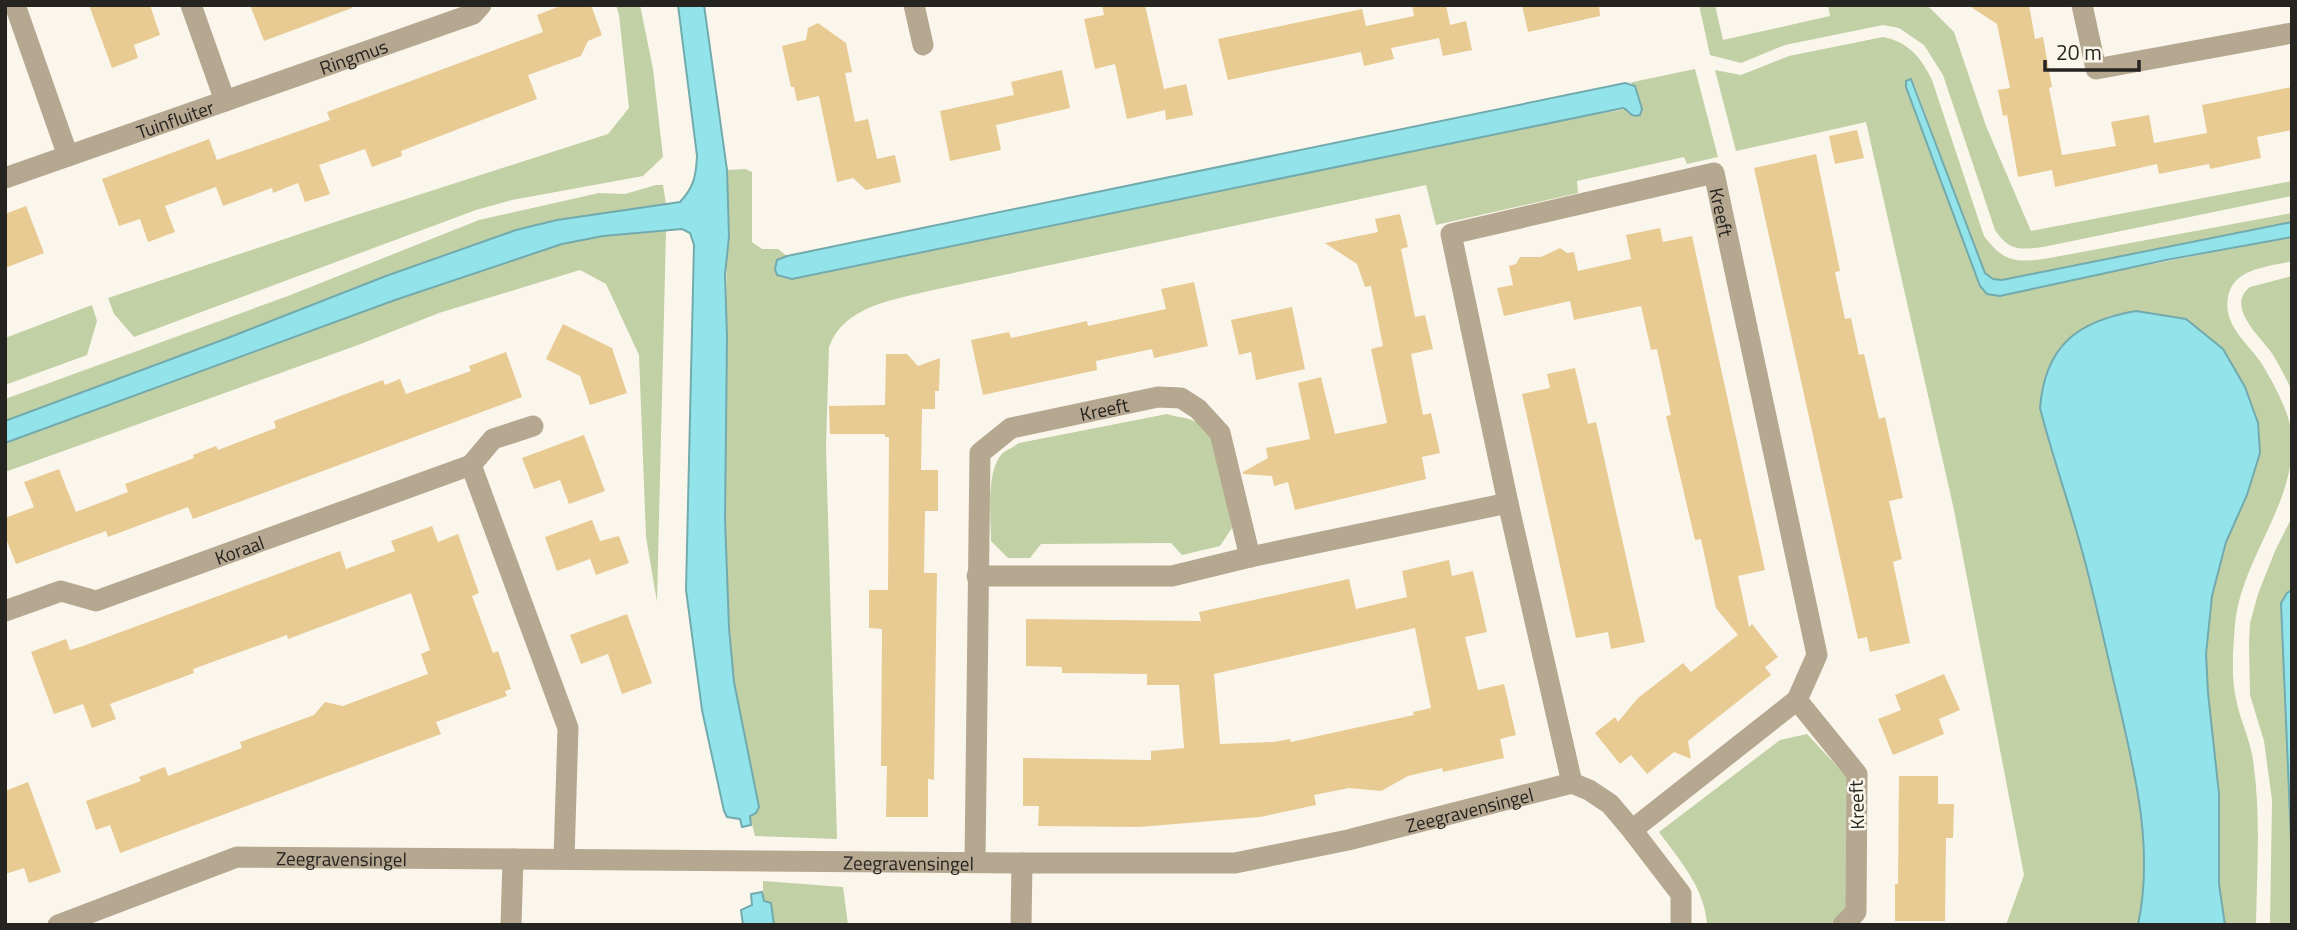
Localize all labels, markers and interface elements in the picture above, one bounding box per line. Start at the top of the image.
scale bar [2045,28,2140,72]
street label: Ringmus [315,31,392,81]
text: 20 m [2056,36,2102,68]
street label: Tuinfluiter [132,91,218,146]
street label: Kreeft [1703,185,1742,239]
street label: Kreeft [1077,389,1132,428]
street label: Koraal [210,527,268,571]
street label: Zeegravensingel [1402,779,1536,839]
street label: Kreeft [1841,780,1871,830]
street label: Zeegravensingel [276,843,407,873]
street label: Zeegravensingel [843,847,974,877]

